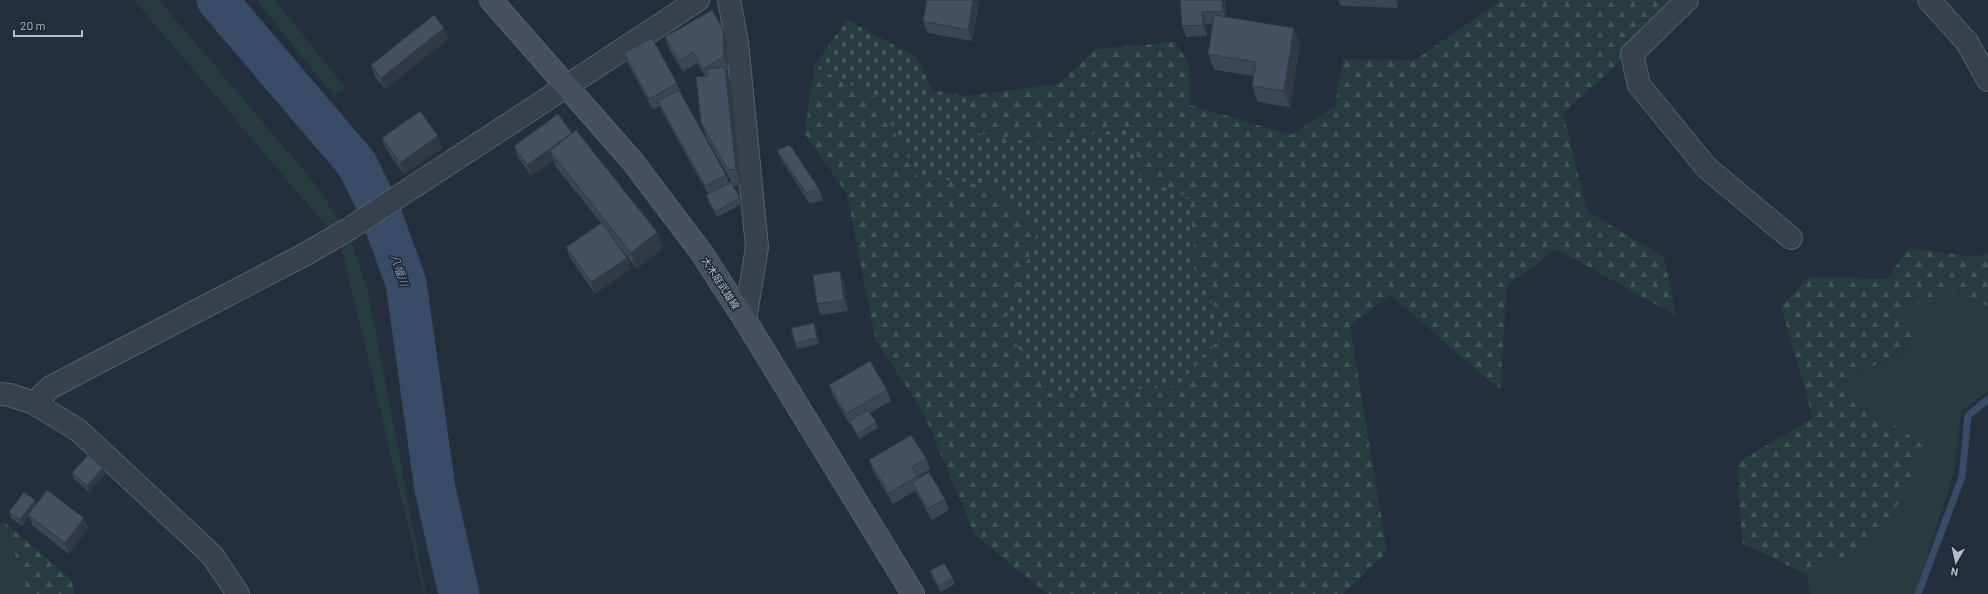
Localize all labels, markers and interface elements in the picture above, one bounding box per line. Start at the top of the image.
scale bar [14,12,82,38]
text: 20 m [20,18,46,32]
water label: 八幡川 [389,252,412,289]
street label: 大木庭武雄線 [700,255,742,311]
north arrow [1936,542,1976,582]
text: N [1950,565,1959,579]

